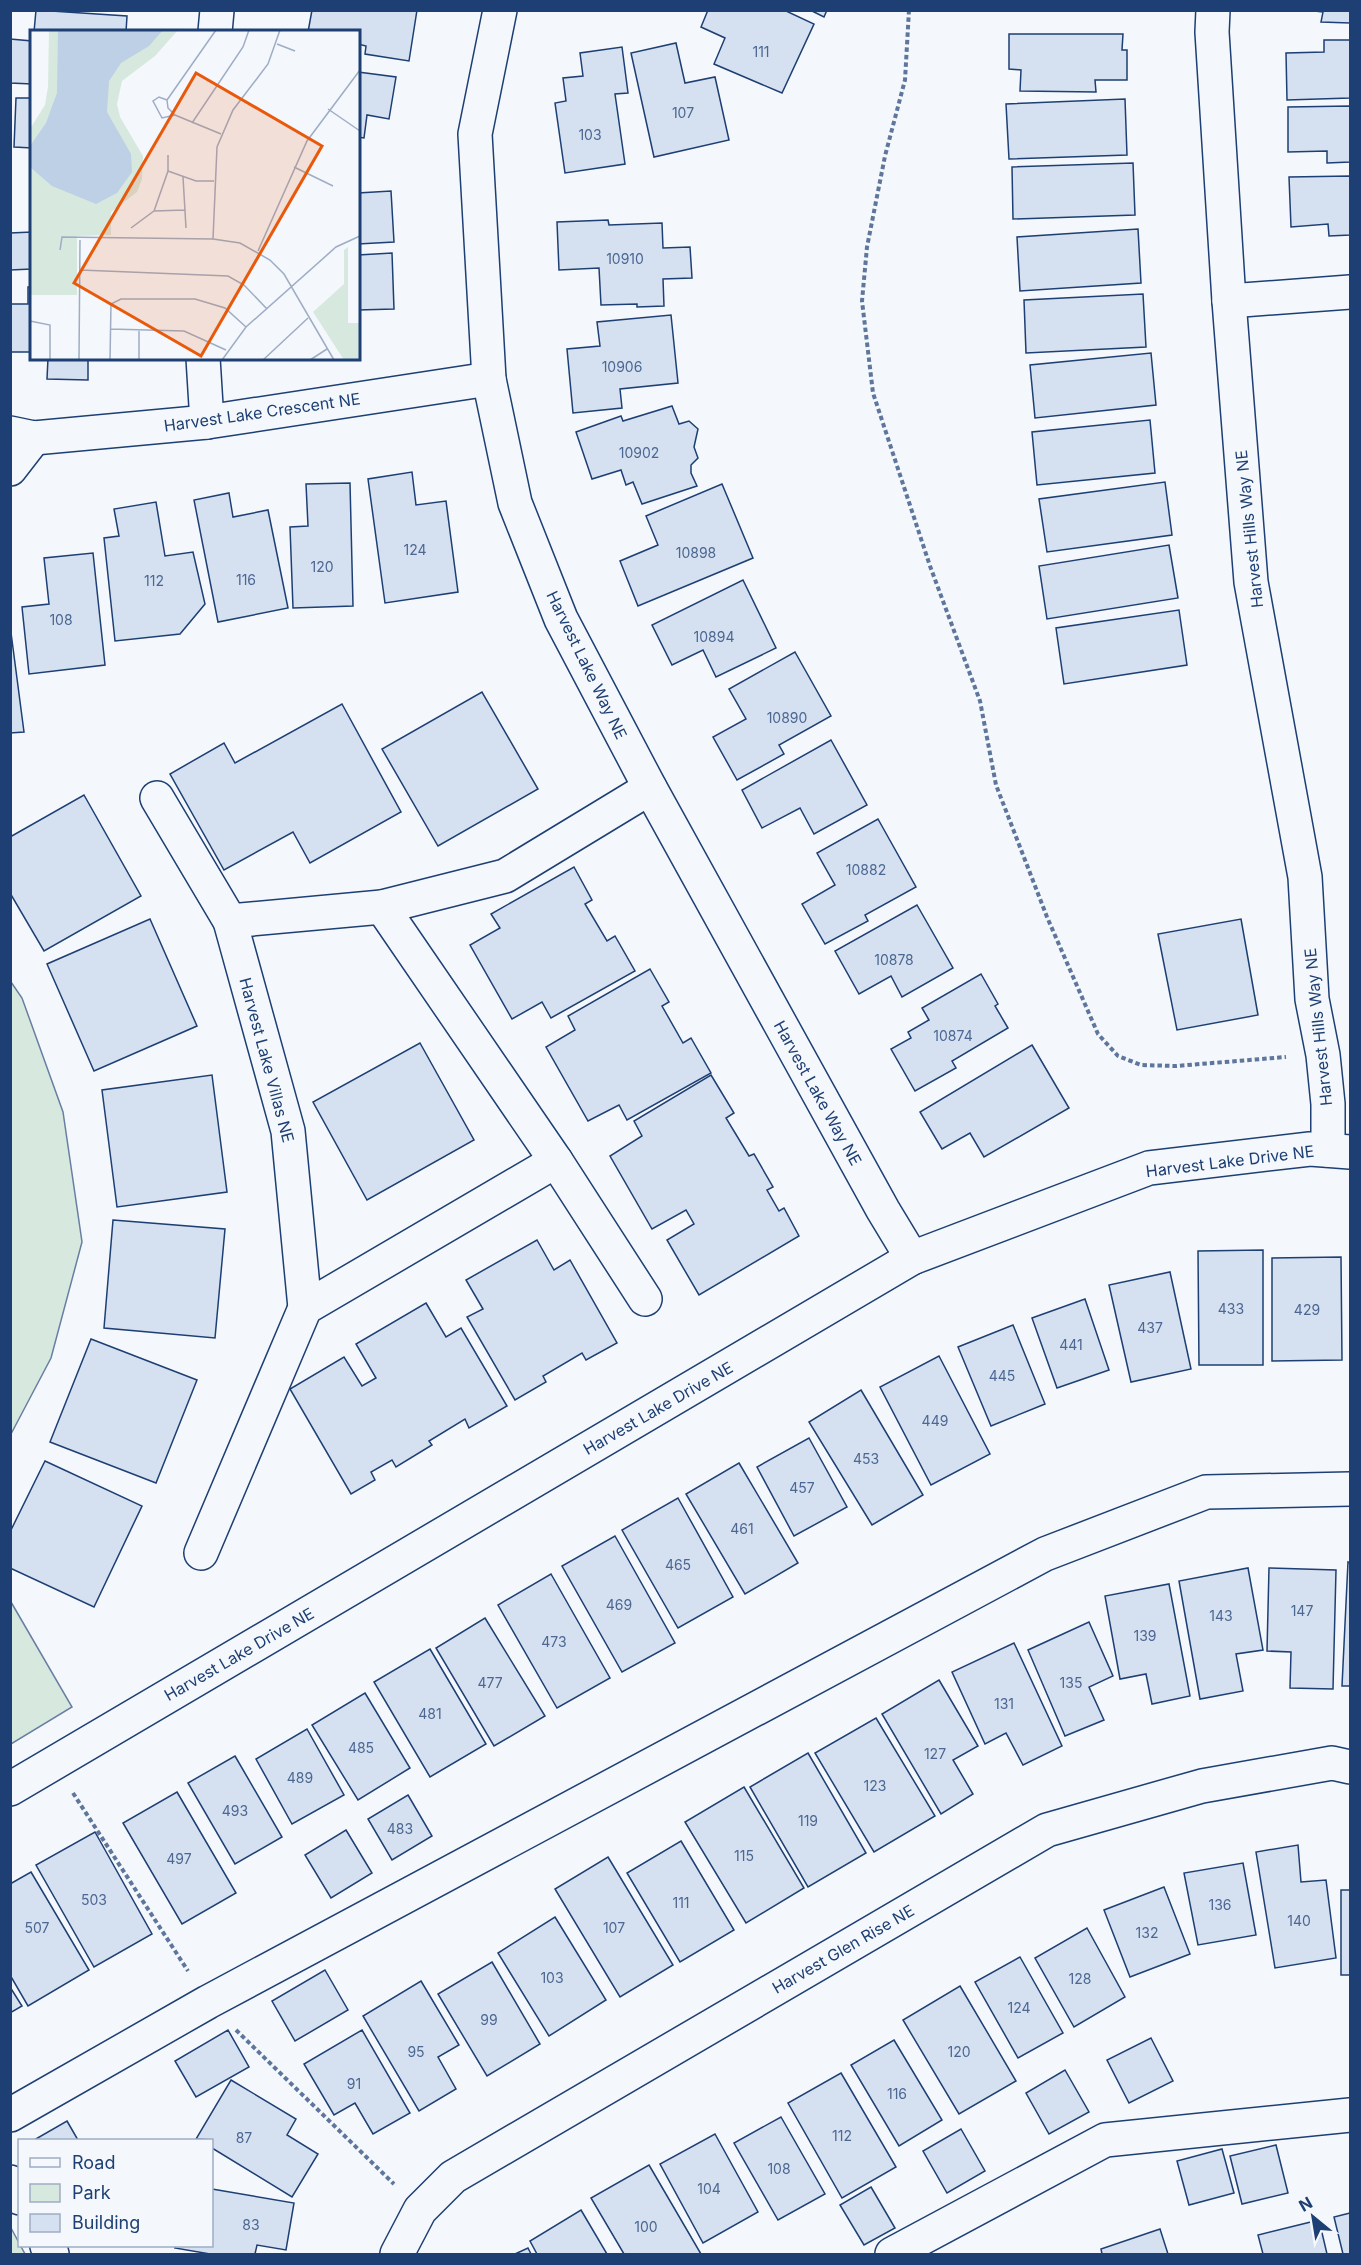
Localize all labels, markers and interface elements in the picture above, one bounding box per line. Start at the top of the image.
inset map [30,30,360,360]
house number: 111 [752,43,770,60]
house number: 107 [672,104,694,121]
house number: 103 [578,126,602,143]
house number: 10910 [606,250,644,267]
house number: 10906 [602,358,642,375]
street label: Harvest Lake Crescent NE [162,388,362,436]
house number: 10902 [619,444,659,461]
street label: Harvest Hills Way NE [1231,449,1267,609]
house number: 124 [403,541,427,558]
house number: 10898 [676,544,716,561]
house number: 120 [310,558,334,575]
house number: 116 [236,571,256,588]
house number: 112 [144,572,164,589]
street label: Harvest Lake Way NE [542,588,632,742]
house number: 108 [49,611,73,628]
house number: 10894 [694,628,734,645]
house number: 10890 [767,709,807,726]
house number: 10882 [846,861,886,878]
street label: Harvest Hills Way NE [1300,947,1336,1107]
house number: 10878 [874,951,914,968]
street label: Harvest Lake Villas NE [235,975,299,1145]
street label: Harvest Lake Way NE [770,1017,866,1169]
house number: 10874 [933,1027,973,1044]
street label: Harvest Lake Drive NE [1145,1141,1315,1181]
house number: 433 [1218,1300,1244,1317]
house number: 429 [1294,1301,1320,1318]
house number: 437 [1137,1319,1163,1336]
house number: 441 [1059,1336,1083,1353]
street label: Harvest Lake Drive NE [580,1357,736,1459]
house number: 445 [989,1367,1015,1384]
house number: 449 [922,1412,948,1429]
house number: 453 [853,1450,879,1467]
house number: 457 [789,1479,815,1496]
house number: 461 [730,1520,754,1537]
house number: 465 [665,1556,691,1573]
house number: 469 [606,1596,632,1613]
house number: 147 [1291,1602,1313,1619]
street label: Harvest Lake Drive NE [161,1603,317,1705]
house number: 143 [1209,1607,1233,1624]
house number: 139 [1133,1627,1157,1644]
house number: 473 [541,1633,567,1650]
house number: 477 [477,1674,503,1691]
house number: 135 [1060,1674,1082,1691]
house number: 131 [994,1695,1014,1712]
house number: 481 [418,1705,442,1722]
house number: 485 [348,1739,374,1756]
house number: 127 [924,1745,946,1762]
house number: 489 [287,1769,313,1786]
house number: 123 [864,1777,886,1794]
house number: 493 [222,1802,248,1819]
house number: 119 [798,1812,818,1829]
house number: 483 [387,1820,413,1837]
house number: 115 [734,1847,754,1864]
house number: 497 [166,1850,192,1867]
house number: 503 [81,1891,107,1908]
house number: 111 [672,1894,690,1911]
house number: 136 [1208,1896,1232,1913]
street label: Harvest Glen Rise NE [768,1900,918,1998]
house number: 140 [1287,1912,1311,1929]
house number: 507 [25,1919,50,1936]
house number: 107 [603,1919,625,1936]
house number: 132 [1136,1924,1158,1941]
house number: 103 [540,1969,564,1986]
house number: 128 [1069,1970,1091,1987]
house number: 124 [1007,1999,1031,2016]
house number: 99 [480,2011,498,2028]
house number: 95 [407,2043,425,2060]
house number: 120 [947,2043,971,2060]
house number: 91 [347,2075,361,2092]
house number: 116 [887,2085,907,2102]
house number: 112 [832,2127,852,2144]
house number: 87 [236,2129,252,2146]
legend [18,2139,213,2247]
text: Road [72,2152,115,2173]
house number: 108 [767,2160,791,2177]
house number: 104 [697,2180,721,2197]
text: Park [72,2182,111,2203]
north arrow [1283,2187,1343,2247]
text: N [1295,2192,1316,2216]
text: Building [72,2212,140,2233]
house number: 83 [242,2216,260,2233]
house number: 100 [634,2218,658,2235]

